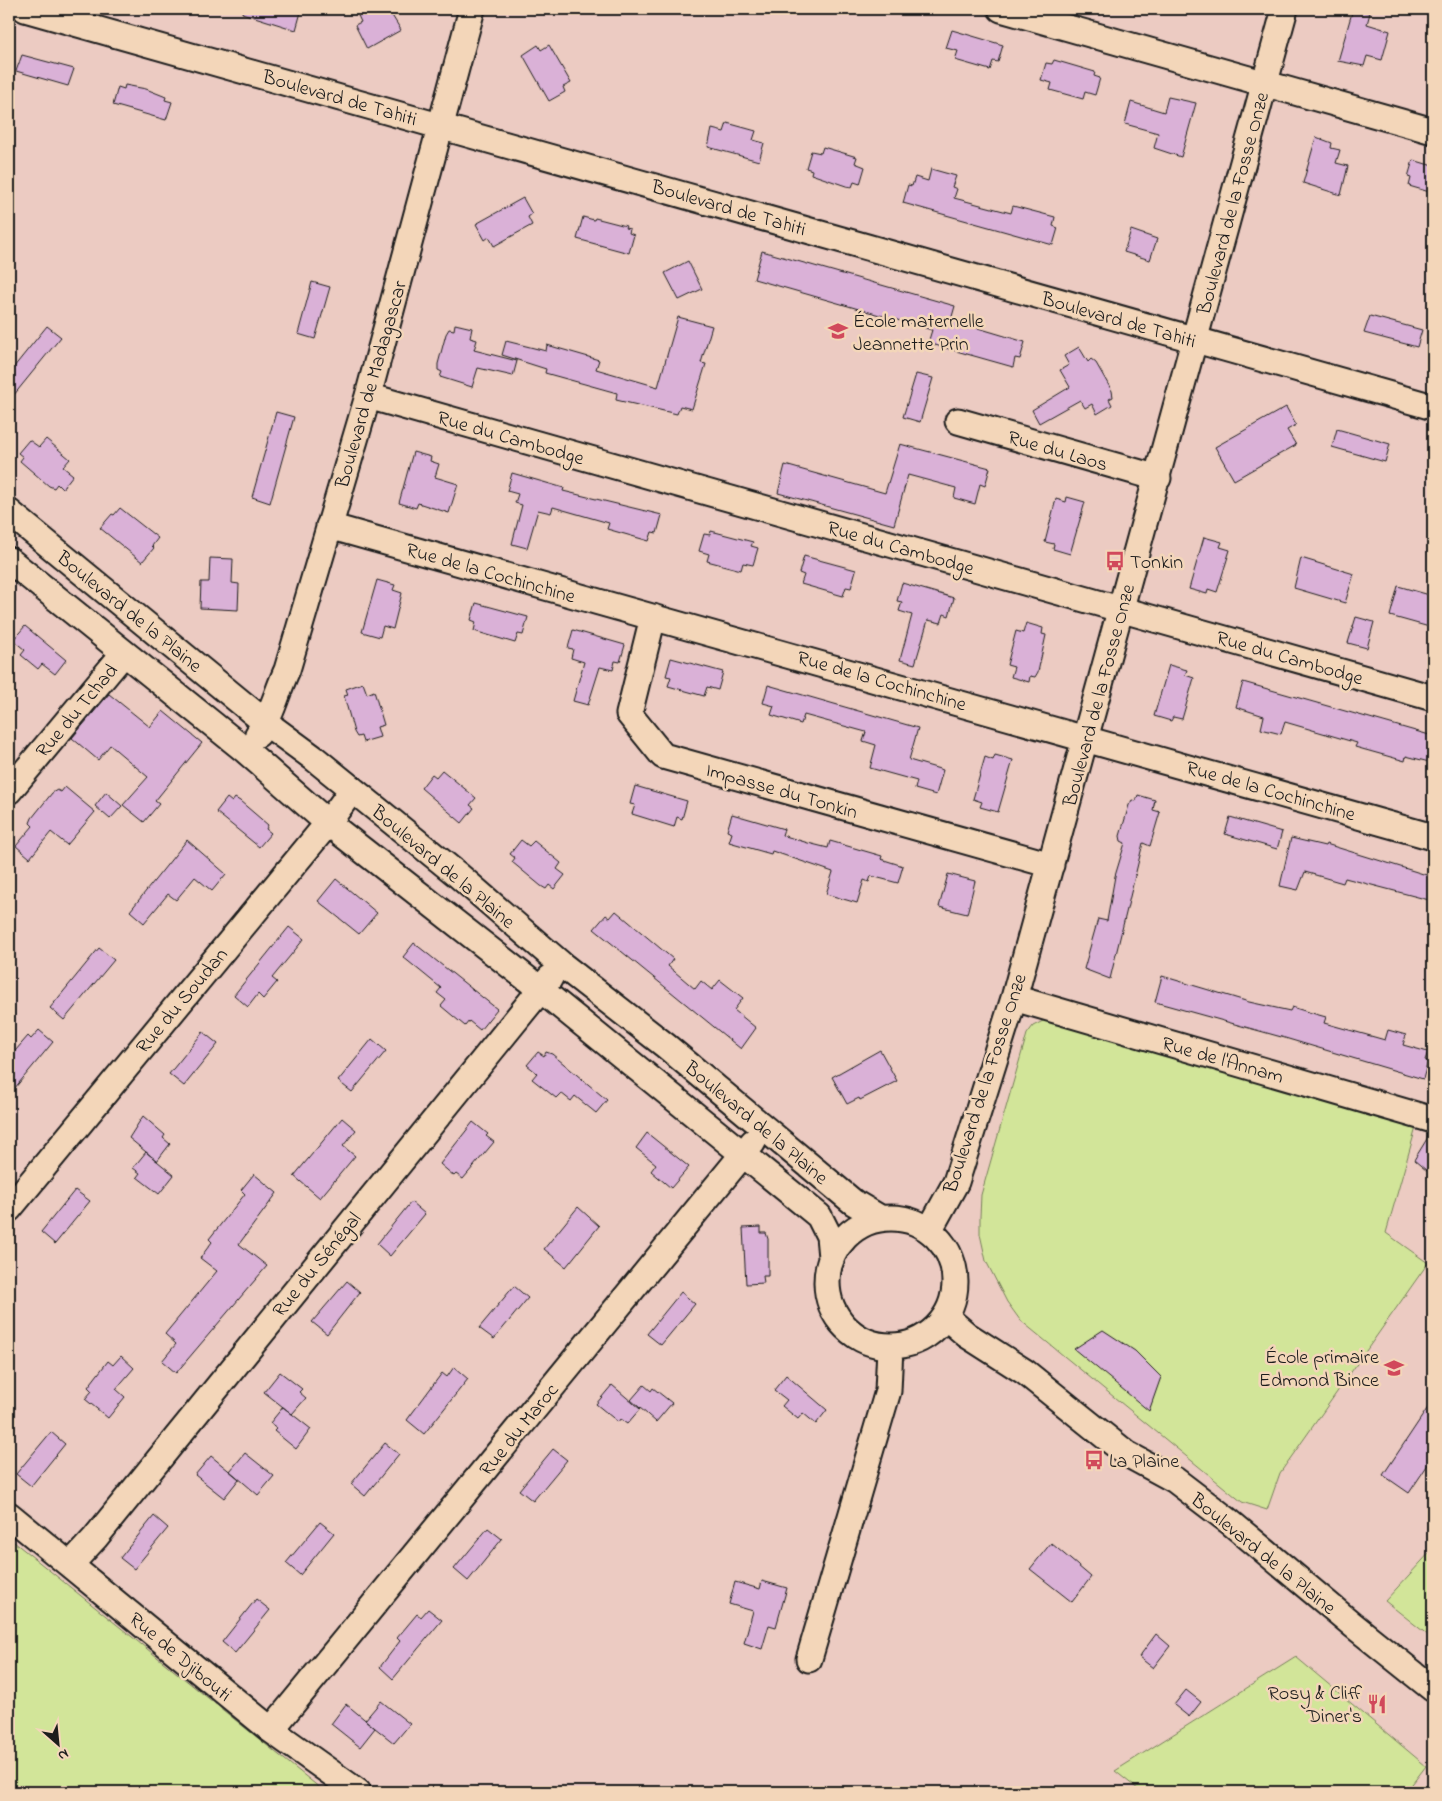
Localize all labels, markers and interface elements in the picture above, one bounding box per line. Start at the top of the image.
street label: Boulevard de Tahiti [258,63,420,135]
street label: Boulevard de la Fosse Onze [1191,89,1278,319]
street label: Boulevard de Tahiti [647,173,809,245]
street label: Boulevard de Madagascar [329,277,417,493]
street label: Boulevard de Tahiti [1037,285,1199,357]
place label: École maternelle Jeannette Prin [853,308,984,360]
school or university icon: École maternelle Jeannette Prin [827,320,849,342]
street label: Rue du Cambodge [433,405,587,475]
street label: Rue du Laos [1004,424,1111,481]
street label: Rue du Cambodge [823,515,977,585]
street label: Rue de la Cochinchine [402,536,578,612]
street label: Boulevard de la Plaine [49,544,207,681]
place label: Tonkin [1130,549,1183,578]
bus stop icon: Tonkin [1104,550,1126,572]
street label: Boulevard de la Fosse Onze [1057,581,1144,811]
street label: Rue du Cambodge [1212,625,1366,695]
street label: Rue de la Cochinchine [793,644,969,720]
street label: Rue du Tchad [30,658,126,765]
street label: Rue de la Cochinchine [1182,754,1358,830]
street label: Impasse du Tonkin [702,757,861,828]
street label: Boulevard de la Plaine [363,798,521,937]
street label: Rue du Soudan [130,942,236,1061]
street label: Boulevard de la Fosse Onze [937,970,1036,1198]
street label: Rue de l'Annam [1158,1030,1287,1093]
street label: Boulevard de la Plaine [676,1054,834,1193]
street label: Rue du Sénégal [266,1207,370,1325]
place label: École primaire Edmond Bince [1259,1344,1379,1396]
school or university icon: École primaire Edmond Bince [1383,1357,1405,1379]
street label: Rue du Maroc [473,1378,567,1483]
place label: La Plaine [1109,1448,1179,1477]
bus stop icon: La Plaine [1083,1449,1105,1471]
street label: Boulevard de la Plaine [1183,1486,1341,1623]
street label: Rue de Djibouti [122,1606,237,1710]
place label: Rosy & Cliff Diner's [1268,1680,1363,1732]
restaurant icon: Rosy & Cliff Diner's [1366,1693,1388,1715]
north arrow [32,1718,82,1768]
text: N [54,1743,72,1766]

